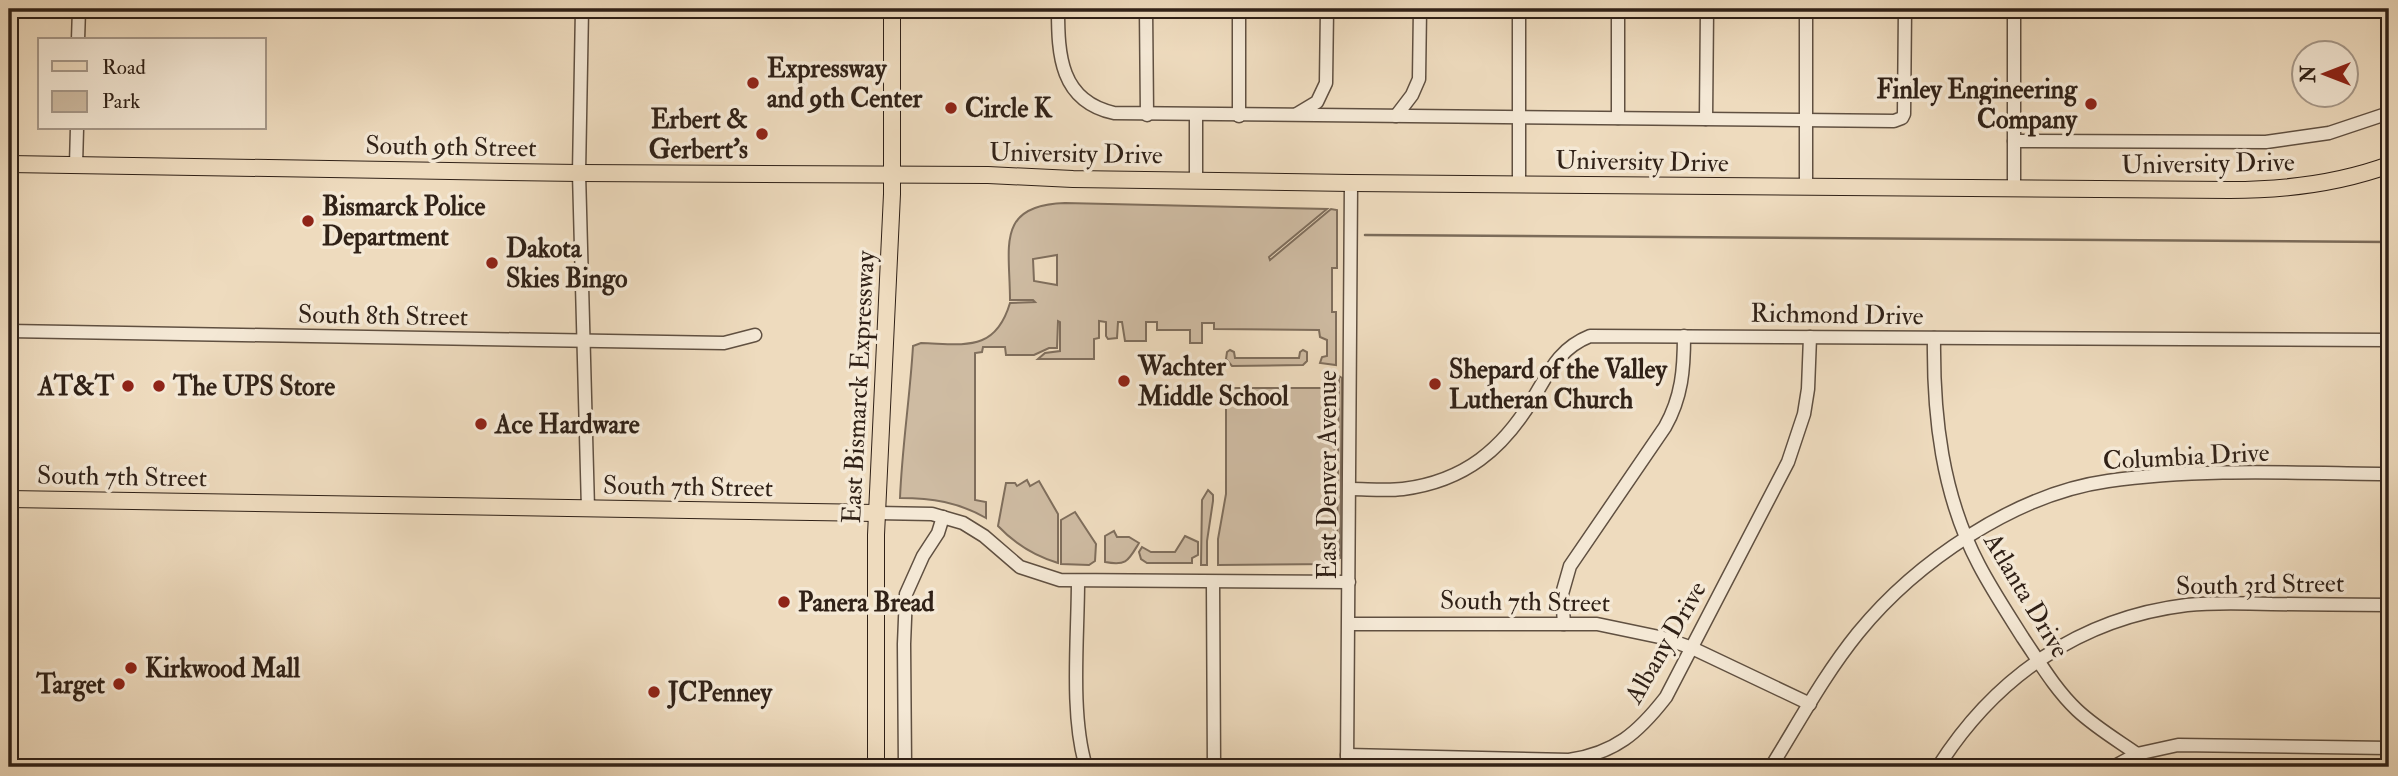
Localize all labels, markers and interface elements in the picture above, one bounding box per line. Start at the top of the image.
legend [38,38,266,130]
north arrow [2290,38,2360,108]
place label: Expressway and 9th Center [767,53,923,115]
text: Road [102,54,147,81]
text: N [2297,65,2321,84]
place label: Finley Engineering Company [1876,74,2079,137]
marker: Expressway and 9th Center [745,75,761,91]
text: Park [102,88,140,115]
place label: Circle K [965,93,1053,125]
marker: Finley Engineering Company [2083,96,2099,112]
marker: Circle K [943,100,959,116]
place label: Erbert & Gerbert's [649,104,748,166]
marker: Erbert & Gerbert's [754,126,770,142]
street label: South 9th Street [365,130,537,164]
street label: University Drive [989,136,1163,172]
street label: University Drive [1555,144,1729,180]
street label: University Drive [2121,146,2295,182]
place label: Bismarck Police Department [322,191,485,254]
marker: Bismarck Police Department [300,213,316,229]
place label: Dakota Skies Bingo [506,233,628,296]
street label: East Bismarck Expressway [836,249,883,524]
marker: Dakota Skies Bingo [484,255,500,271]
street label: Richmond Drive [1750,297,1924,333]
street label: South 8th Street [298,299,468,333]
place label: Wachter Middle School [1137,351,1289,413]
place label: Shepard of the Valley Lutheran Church [1449,354,1668,416]
street label: East Denver Avenue [1312,370,1344,580]
place label: AT&T [37,371,115,403]
place label: The UPS Store [172,371,335,403]
marker: Wachter Middle School [1116,373,1132,389]
marker: Shepard of the Valley Lutheran Church [1427,376,1443,392]
marker: AT&T [120,378,136,394]
marker: The UPS Store [151,378,167,394]
place label: Ace Hardware [494,409,640,441]
marker: Ace Hardware [473,416,489,432]
street label: Columbia Drive [2102,437,2270,477]
street label: South 7th Street [37,460,207,494]
street label: South 7th Street [603,470,773,504]
street label: Atlanta Drive [1976,527,2076,664]
street label: South 3rd Street [2176,568,2344,602]
street label: Albany Drive [1617,575,1714,710]
street label: South 7th Street [1440,585,1610,619]
place label: Panera Bread [798,587,934,619]
marker: Panera Bread [776,594,792,610]
place label: Kirkwood Mall [145,653,300,685]
marker: Kirkwood Mall [123,660,139,676]
place label: Target [35,669,106,702]
marker: Target [111,676,127,692]
place label: JCPenney [666,677,773,710]
marker: JCPenney [646,684,662,700]

